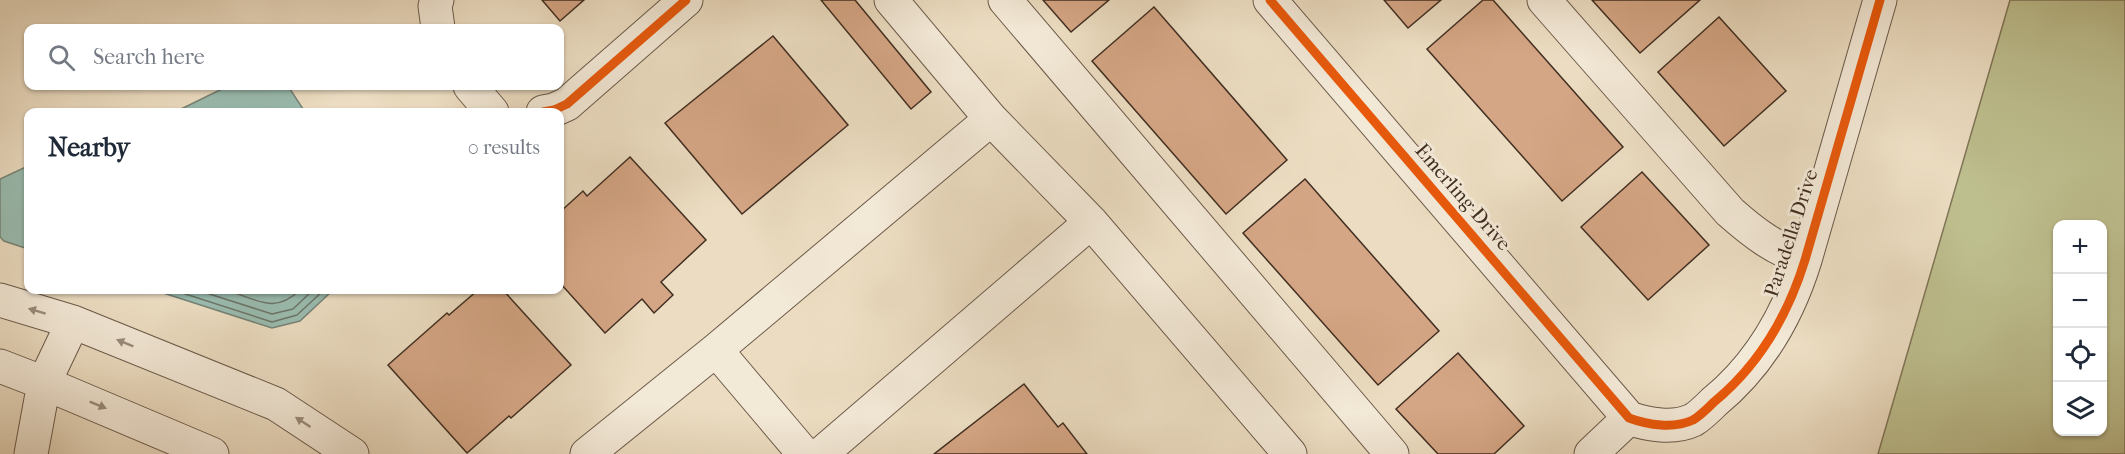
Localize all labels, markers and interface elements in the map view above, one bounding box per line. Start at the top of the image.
search box [24,24,564,90]
icon: search [45,41,78,74]
text: Search here [93,44,205,70]
text: Nearby [48,132,130,163]
text: 0 results [468,136,540,159]
street label: Emerling Drive [1410,139,1516,255]
street label: Paradella Drive [1760,166,1823,300]
map controls [2053,220,2107,436]
button: + [2053,220,2107,274]
button: − [2053,274,2107,328]
one-way arrow [28,306,46,315]
button: locate [2053,328,2107,382]
one-way arrow [116,338,134,348]
button: layers [2053,382,2107,436]
one-way arrow [89,401,107,410]
one-way arrow [295,417,311,428]

